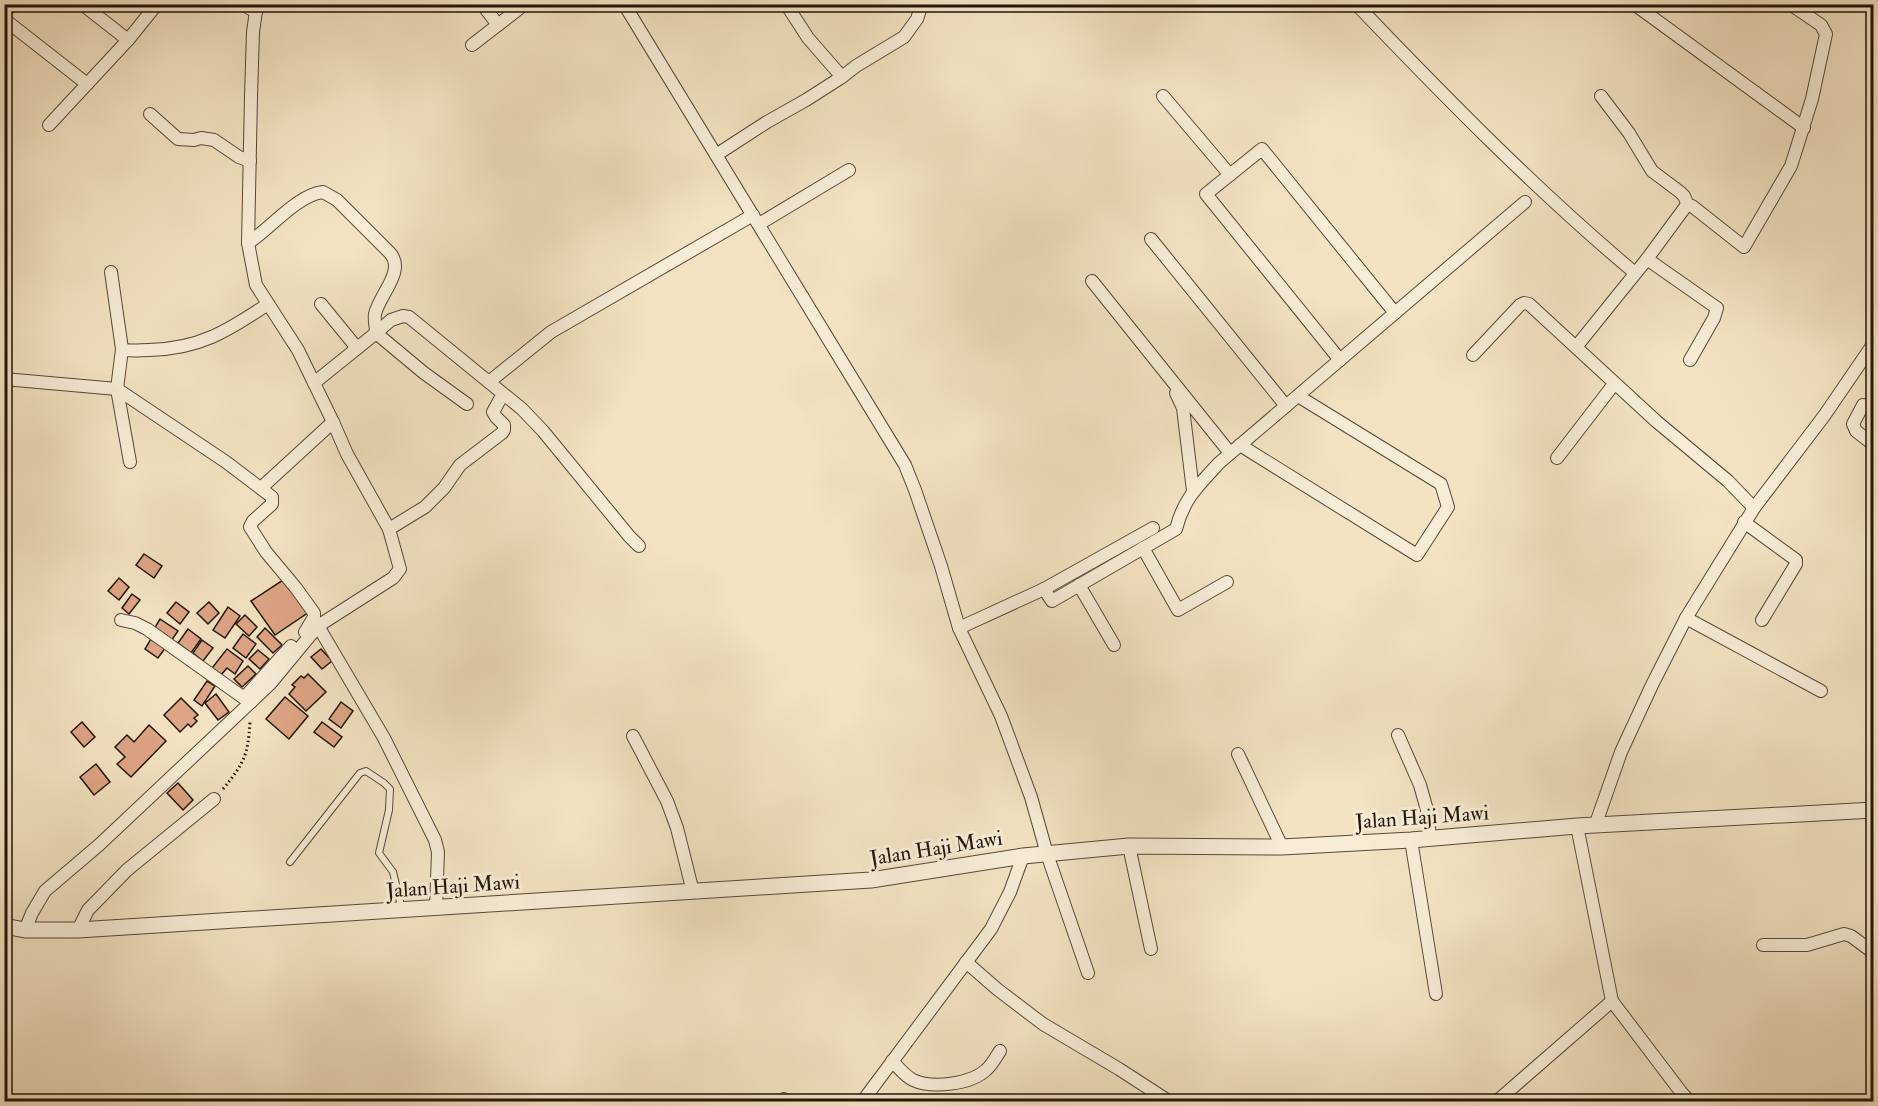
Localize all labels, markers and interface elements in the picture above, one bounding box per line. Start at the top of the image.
street label: Jalan Haji Mawi [1353,799,1490,836]
street label: Jalan Haji Mawi [867,825,1005,872]
street label: Jalan Haji Mawi [384,868,521,905]

